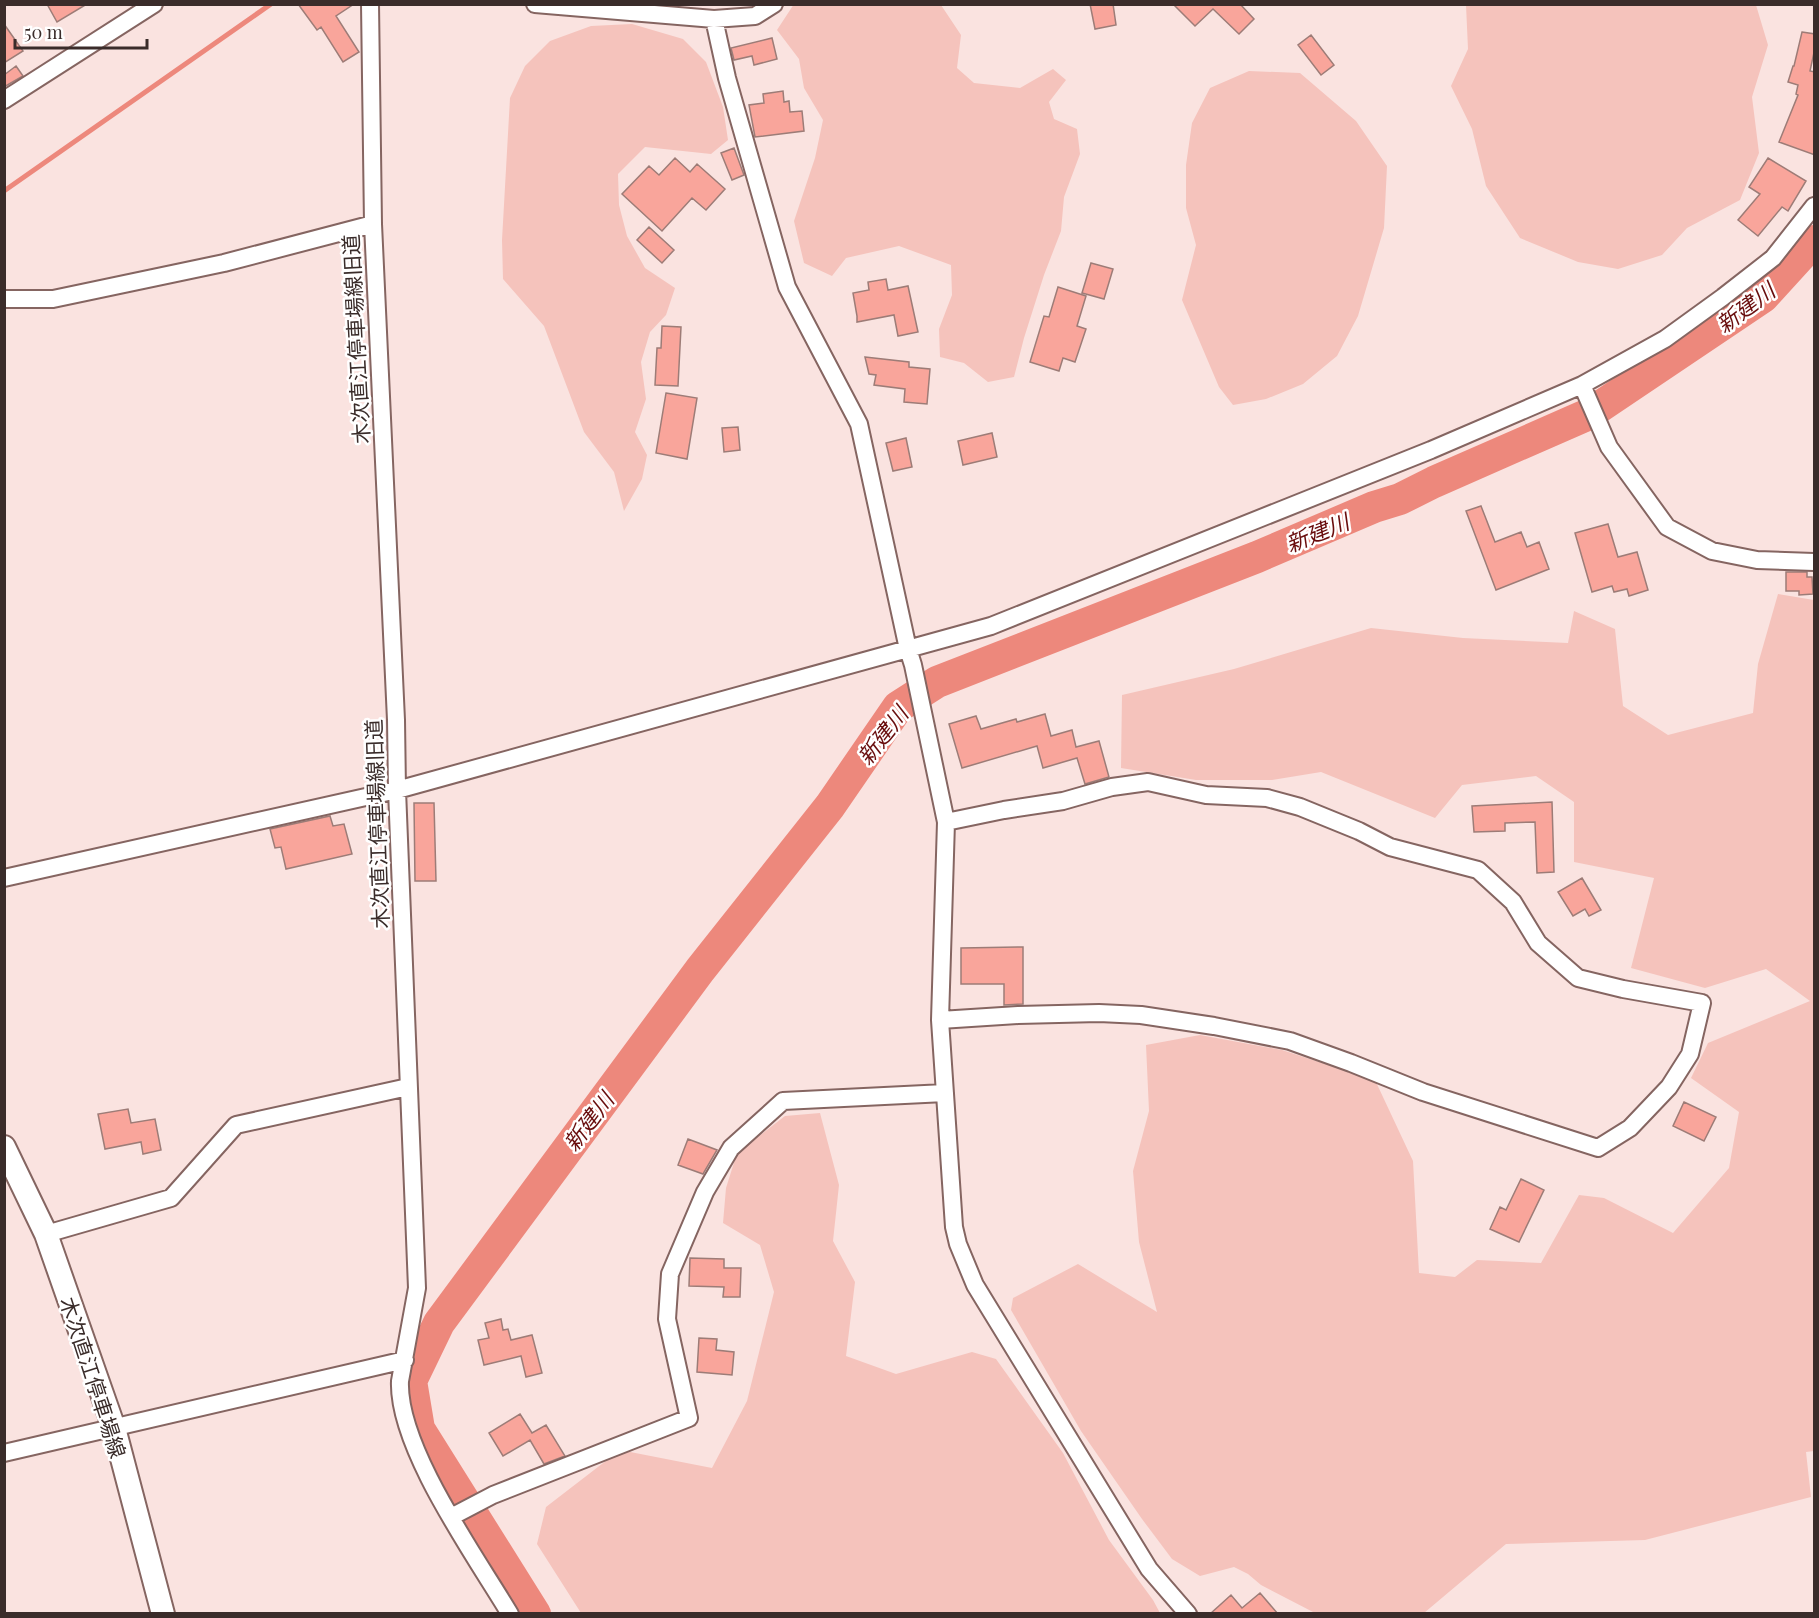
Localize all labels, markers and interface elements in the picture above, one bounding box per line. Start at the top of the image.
scale bar [15,12,147,50]
text: 50 m [24,20,63,44]
street label: 木次直江停車場線旧道 [336,233,374,445]
water label: 新建川 [1710,274,1782,339]
water label: 新建川 [1281,505,1355,558]
water label: 新建川 [850,698,915,770]
street label: 木次直江停車場線旧道 [358,719,394,929]
water label: 新建川 [556,1084,621,1156]
street label: 木次直江停車場線 [55,1293,133,1461]

